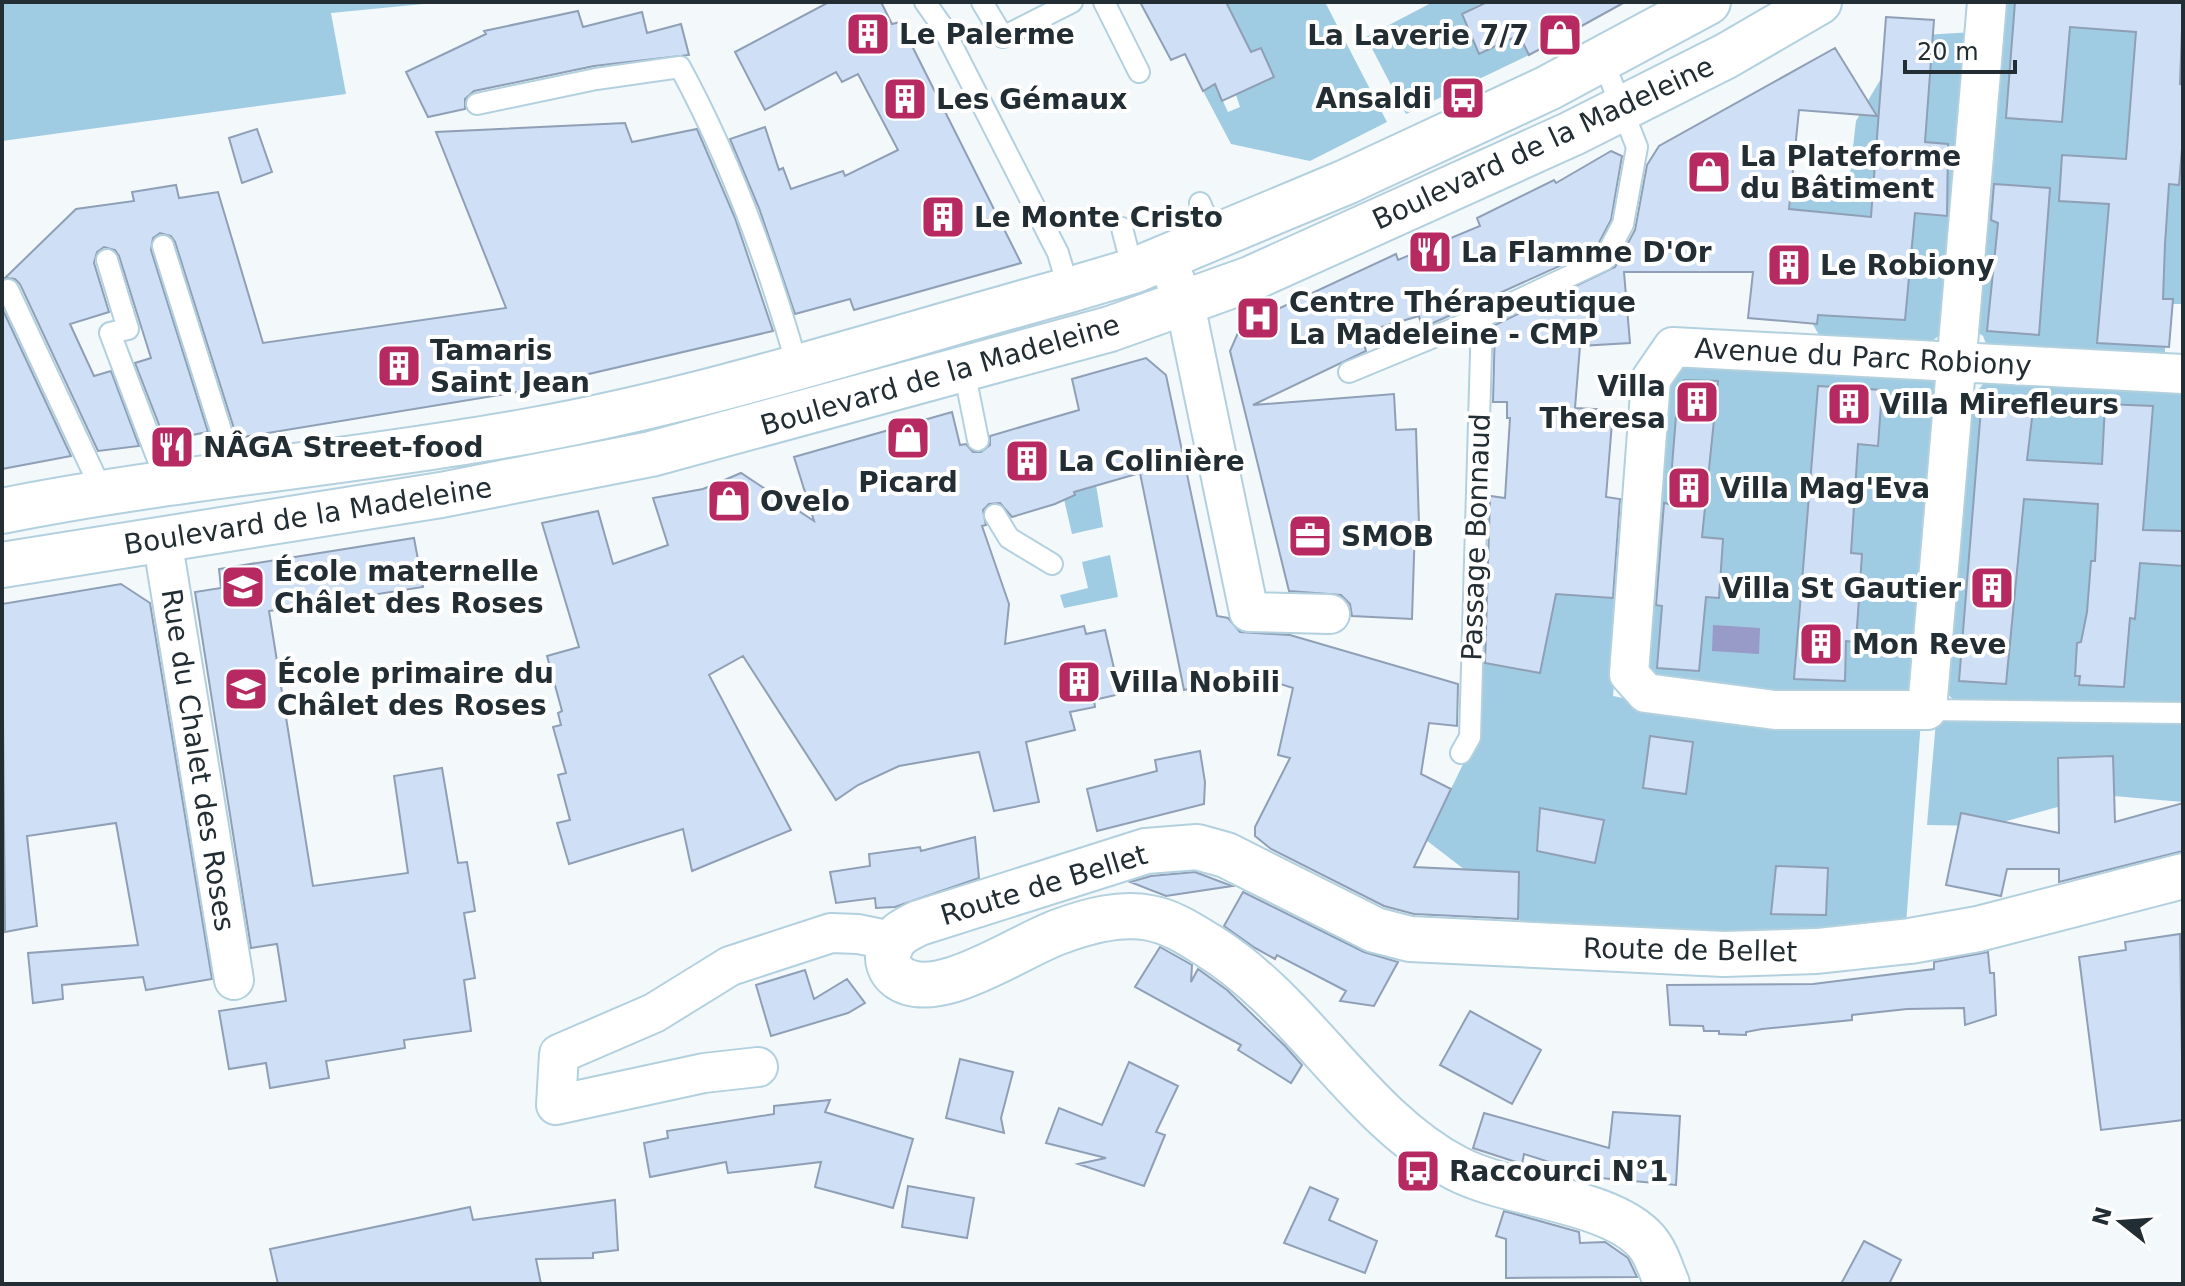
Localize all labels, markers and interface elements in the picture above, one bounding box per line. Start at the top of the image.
building icon: Le Palerme [844,10,892,58]
shop icon: La Laverie 7/7 [1536,11,1584,59]
place label: Le Palerme [899,18,1075,51]
place label: La Laverie 7/7 [1307,19,1529,52]
scale bar [1905,24,2015,74]
text: 20 m [1917,38,1979,66]
street label: Boulevard de la Madeleine [1367,49,1719,237]
bus stop icon: Ansaldi [1439,74,1487,122]
building icon: Les Gémaux [881,75,929,123]
place label: Ansaldi [1316,82,1432,115]
place label: Les Gémaux [936,83,1127,116]
place label: La Plateforme du Bâtiment [1740,140,1961,205]
shop icon: La Plateforme du Bâtiment [1685,148,1733,196]
building icon: Le Monte Cristo [919,193,967,241]
place label: Le Monte Cristo [974,201,1223,234]
restaurant icon: La Flamme D'Or [1406,228,1454,276]
place label: La Flamme D'Or [1461,236,1712,269]
building icon: Le Robiony [1765,241,1813,289]
place label: Le Robiony [1820,249,1994,282]
place label: Centre Thérapeutique La Madeleine - CMP [1289,286,1636,351]
hospital icon: Centre Thérapeutique La Madeleine - CMP [1234,294,1282,342]
street label: Boulevard de la Madeleine [756,308,1124,442]
street label: Avenue du Parc Robiony [1694,332,2032,382]
place label: Tamaris Saint Jean [430,334,590,399]
building icon: Tamaris Saint Jean [375,342,423,390]
place label: Villa Theresa [1540,370,1666,435]
building icon: Villa Theresa [1673,378,1721,426]
building icon: Villa Mirefleurs [1825,380,1873,428]
place label: Villa Mirefleurs [1880,388,2119,421]
street label: Passage Bonnaud [1455,413,1497,661]
shop icon: Picard [884,414,932,462]
restaurant icon: NÂGA Street-food [148,423,196,471]
place label: NÂGA Street-food [203,430,484,464]
building icon: La Colinière [1003,437,1051,485]
place label: La Colinière [1058,445,1245,478]
building icon: Villa Mag'Eva [1665,464,1713,512]
place label: Picard [858,466,958,499]
street label: Boulevard de la Madeleine [122,471,494,561]
place label: Villa Mag'Eva [1720,472,1930,505]
shop icon: Ovelo [705,477,753,525]
place label: Ovelo [760,485,850,518]
office icon: SMOB [1286,512,1334,560]
place label: SMOB [1341,520,1434,553]
place label: École maternelle Châlet des Roses [274,554,544,620]
school or university icon: École maternelle Châlet des Roses [219,563,267,611]
building icon: Villa St Gautier [1968,564,2016,612]
place label: Villa St Gautier [1721,572,1961,605]
street label: Rue du Chalet des Roses [155,587,241,933]
building icon: Mon Reve [1797,620,1845,668]
place label: Mon Reve [1852,628,2007,661]
place label: École primaire du Châlet des Roses [277,656,554,722]
building icon: Villa Nobili [1055,658,1103,706]
school or university icon: École primaire du Châlet des Roses [222,665,270,713]
place label: Villa Nobili [1110,666,1280,699]
street label: Route de Bellet [937,838,1151,932]
street label: Route de Bellet [1583,932,1797,968]
bus stop icon: Raccourci N°1 [1394,1147,1442,1195]
place label: Raccourci N°1 [1449,1155,1669,1188]
north arrow [2081,1182,2161,1262]
text: N [2088,1204,2117,1229]

